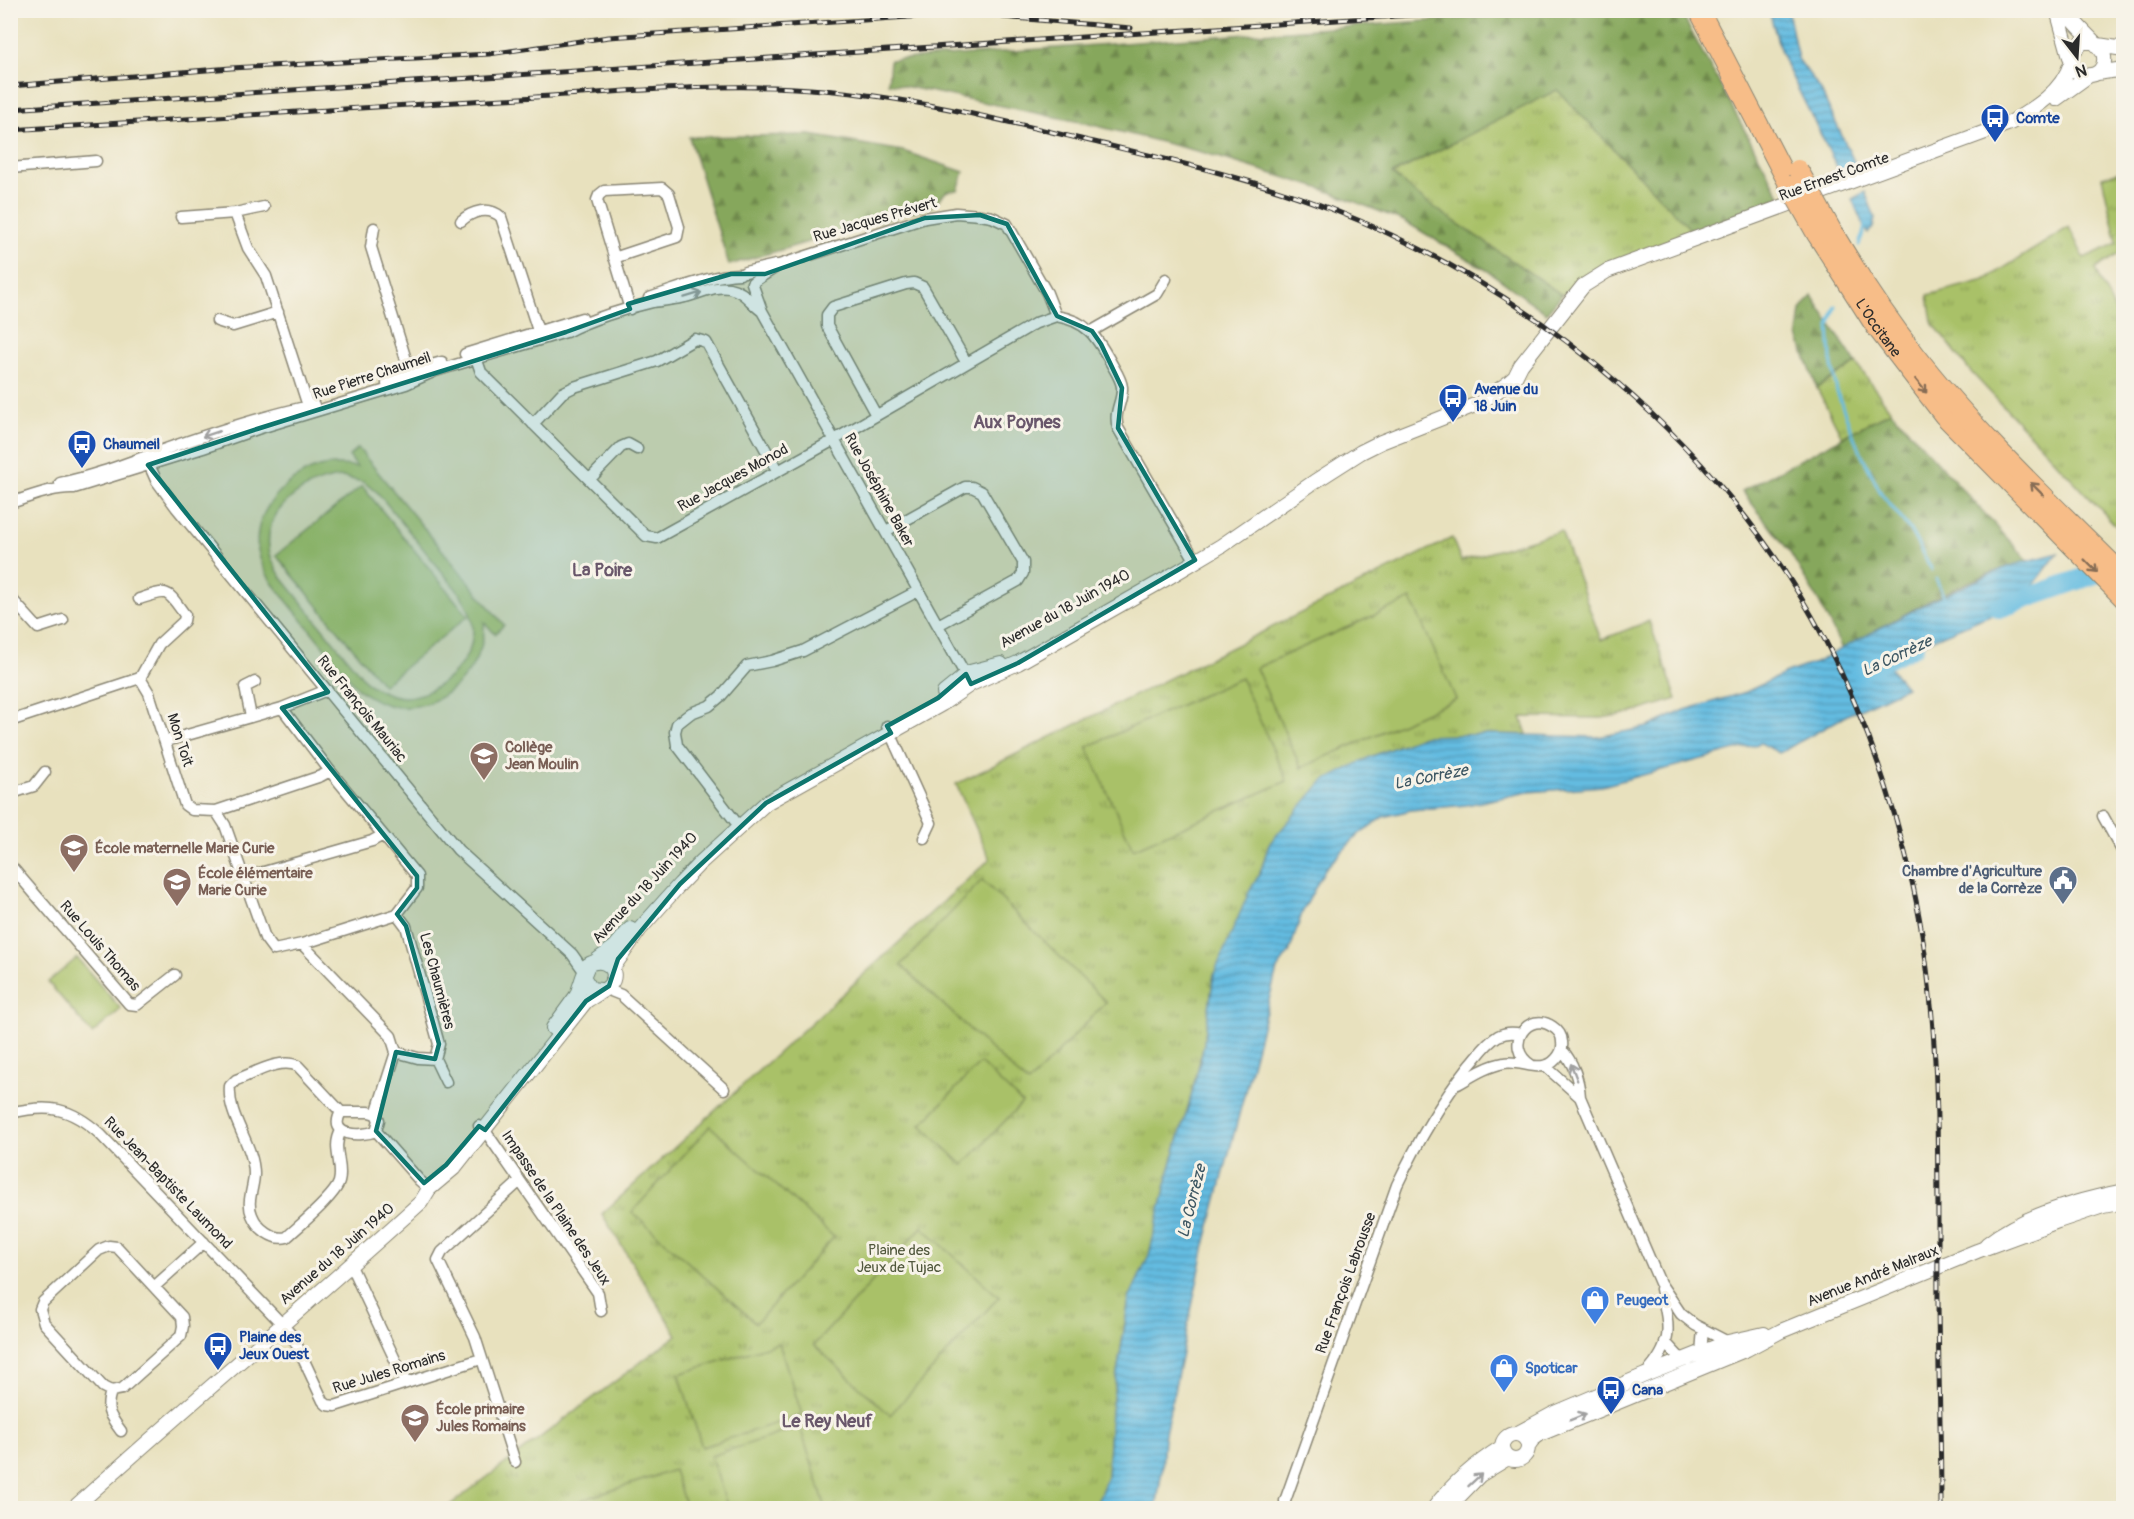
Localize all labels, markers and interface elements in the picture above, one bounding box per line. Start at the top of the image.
north arrow [2047,27,2107,87]
text: N [2073,59,2089,82]
bus stop icon: Comte [1979,102,2011,144]
place label: Comte [2016,109,2060,128]
street label: Rue Ernest Comte [1776,148,1892,206]
street label: Rue Jacques Prévert [811,193,940,247]
one-way arrow [683,289,702,300]
street label: L'Occitane [1851,295,1906,361]
street label: Rue Pierre Chaumeil [310,348,434,404]
one-way arrow [1915,378,1928,394]
place label: Avenue du 18 Juin [1474,380,1539,416]
bus stop icon: Avenue du 18 Juin [1437,382,1469,424]
district label: Aux Poynes [973,411,1062,434]
bus stop icon: Chaumeil [66,428,98,470]
one-way arrow [202,430,221,441]
street label: Rue Joséphine Baker [840,430,918,551]
place label: Chaumeil [103,435,160,454]
street label: Rue Jacques Monod [674,440,792,516]
one-way arrow [2029,482,2044,497]
one-way arrow [2084,558,2099,573]
district label: La Poire [572,559,633,582]
street label: Avenue du 18 Juin 1940 [997,565,1133,653]
water label: La Corrèze [1859,630,1937,681]
street label: Rue François Mauriac [313,652,411,767]
street label: Mon Toit [162,711,198,770]
place label: Collège Jean Moulin [505,738,579,774]
school or university icon: Collège Jean Moulin [468,740,500,782]
water label: La Corrèze [1392,760,1472,794]
street label: Avenue du 18 Juin 1940 [588,828,702,948]
school or university icon: École maternelle Marie Curie [58,832,90,874]
place label: École maternelle Marie Curie [95,839,275,858]
place label: Chambre d'Agriculture de la Corrèze [1902,862,2043,898]
place label: École élémentaire Marie Curie [198,864,313,900]
public building icon: Chambre d'Agriculture de la Corrèze [2047,864,2079,906]
school or university icon: École élémentaire Marie Curie [161,866,193,908]
street label: Rue Louis Thomas [56,897,145,995]
street label: Les Chaumières [415,931,459,1032]
one-way arrow [1568,1063,1579,1082]
street label: Rue Jean-Baptiste Laumond [100,1113,236,1253]
street label: Impasse de la Plaine des Jeux [497,1127,615,1289]
water label: La Corrèze [1173,1160,1211,1240]
street label: Avenue du 18 Juin 1940 [276,1199,398,1309]
street label: Rue François Labrousse [1312,1209,1381,1356]
park label: Plaine des Jeux de Tujac [857,1241,942,1277]
street label: Avenue André Malraux [1805,1241,1941,1311]
shop icon: Peugeot [1579,1284,1611,1326]
place label: Peugeot [1616,1291,1669,1310]
place label: Plaine des Jeux Ouest [239,1328,310,1364]
bus stop icon: Plaine des Jeux Ouest [202,1330,234,1372]
street label: Rue Jules Romains [330,1346,448,1398]
shop icon: Spoticar [1488,1352,1520,1394]
place label: Spoticar [1525,1359,1578,1378]
bus stop icon: Cana [1595,1374,1627,1416]
place label: Cana [1632,1381,1663,1400]
place label: École primaire Jules Romains [436,1400,526,1436]
school or university icon: École primaire Jules Romains [399,1402,431,1444]
district label: Le Rey Neuf [781,1410,873,1433]
one-way arrow [1568,1411,1587,1422]
one-way arrow [1468,1473,1483,1487]

